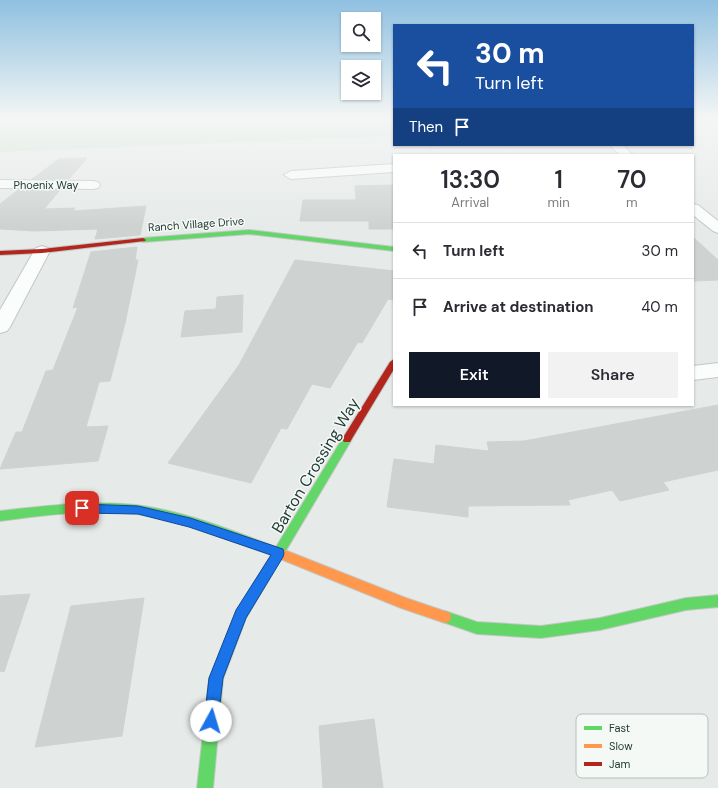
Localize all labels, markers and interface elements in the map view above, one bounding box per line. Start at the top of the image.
map controls [341,12,381,100]
button: search [341,12,381,52]
text: 30 m [475,35,545,72]
icon: left [409,40,461,92]
button: layers [341,60,381,100]
text: Turn left [475,71,544,95]
icon: arrive [451,116,473,138]
text: Then [409,117,443,137]
text: 13:30 [440,164,500,195]
text: 1 [554,164,563,195]
text: 70 [617,164,647,195]
street label: Phoenix Way [14,178,78,192]
text: Arrival [451,194,489,211]
text: min [548,194,570,211]
text: m [626,194,638,211]
street label: Ranch Village Drive [148,214,244,234]
icon: left [409,240,431,262]
text: Turn left [443,241,504,261]
text: 30 m [642,241,678,261]
icon: arrive [409,296,431,318]
text: Arrive at destination [443,297,594,317]
text: 40 m [641,297,678,317]
button: Exit [409,352,540,398]
button: Share [548,352,678,398]
street label: Barton Crossing Way [267,394,364,537]
pin [65,491,99,525]
icon: arrive [71,497,93,519]
position arrow [190,700,232,742]
legend [576,714,708,778]
text: Fast [609,721,630,735]
text: Slow [609,739,633,753]
text: Jam [609,757,630,771]

